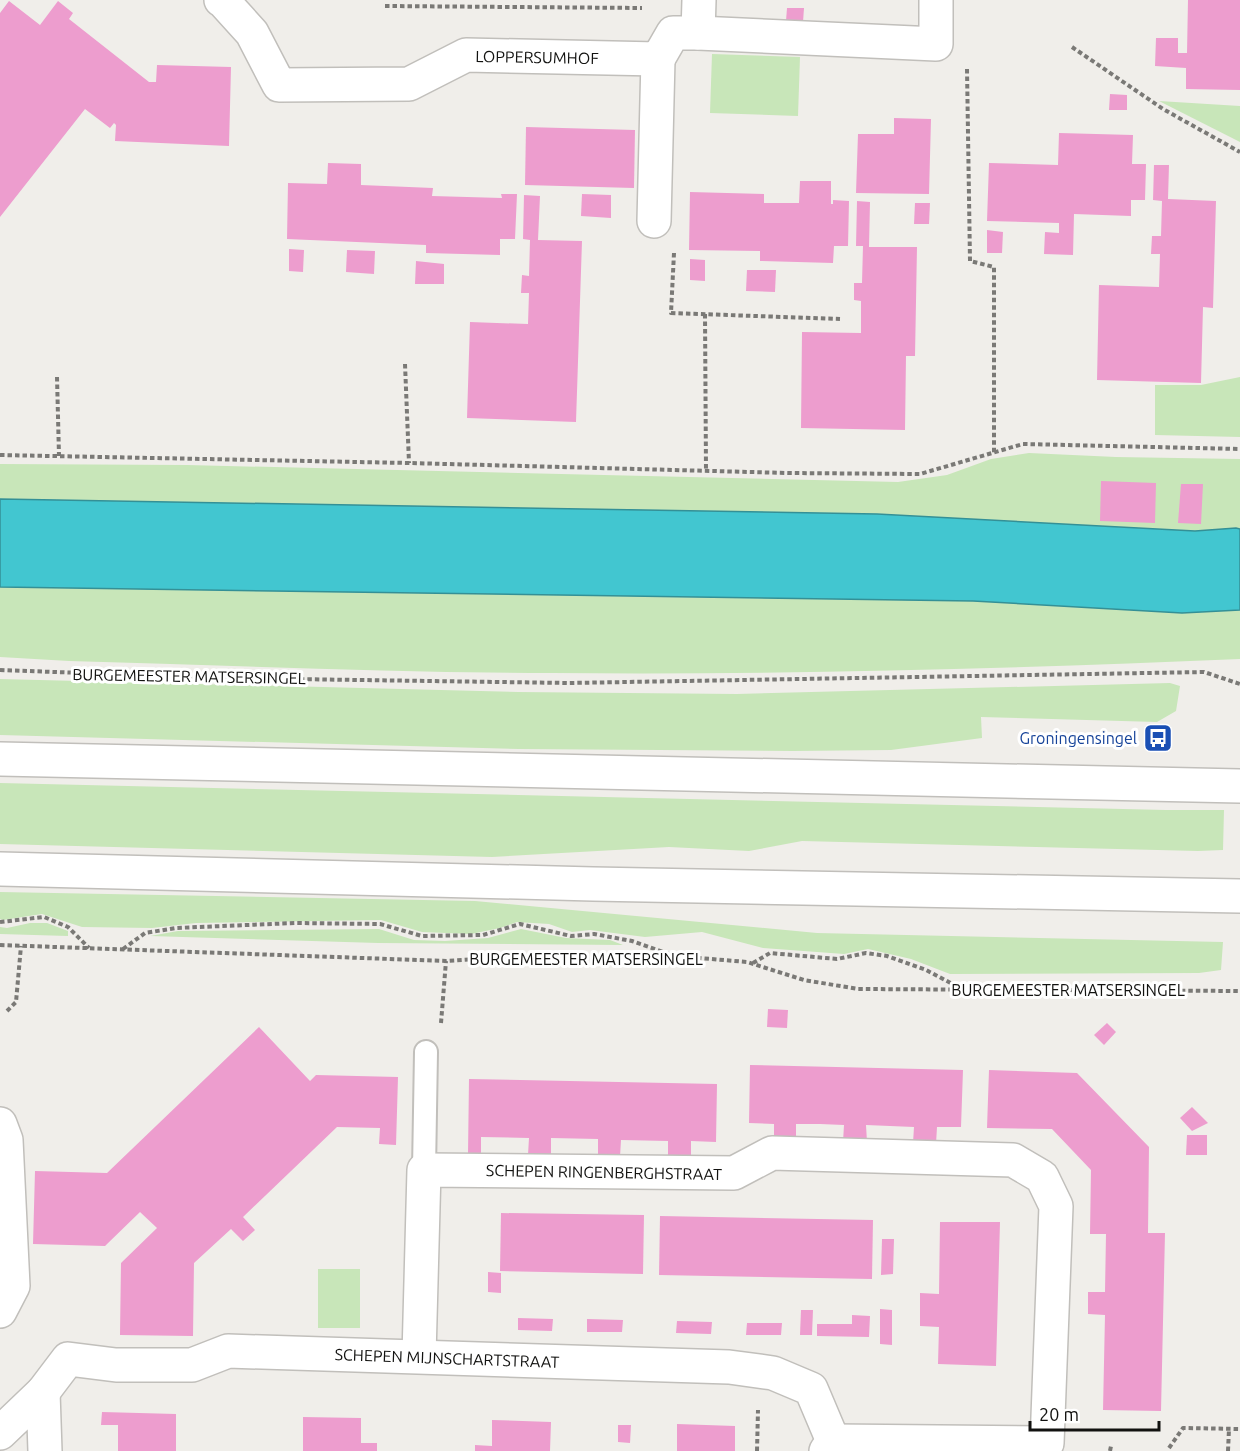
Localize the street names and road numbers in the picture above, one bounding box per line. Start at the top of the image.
street label: LOPPERSUMHOF [475,47,599,67]
street label: BURGEMEESTER MATSERSINGEL [72,665,306,687]
street label: BURGEMEESTER MATSERSINGEL [469,950,703,968]
street label: BURGEMEESTER MATSERSINGEL [951,981,1185,999]
street label: SCHEPEN RINGENBERGHSTRAAT [486,1161,722,1183]
street label: SCHEPEN MIJNSCHARTSTRAAT [334,1345,560,1371]

